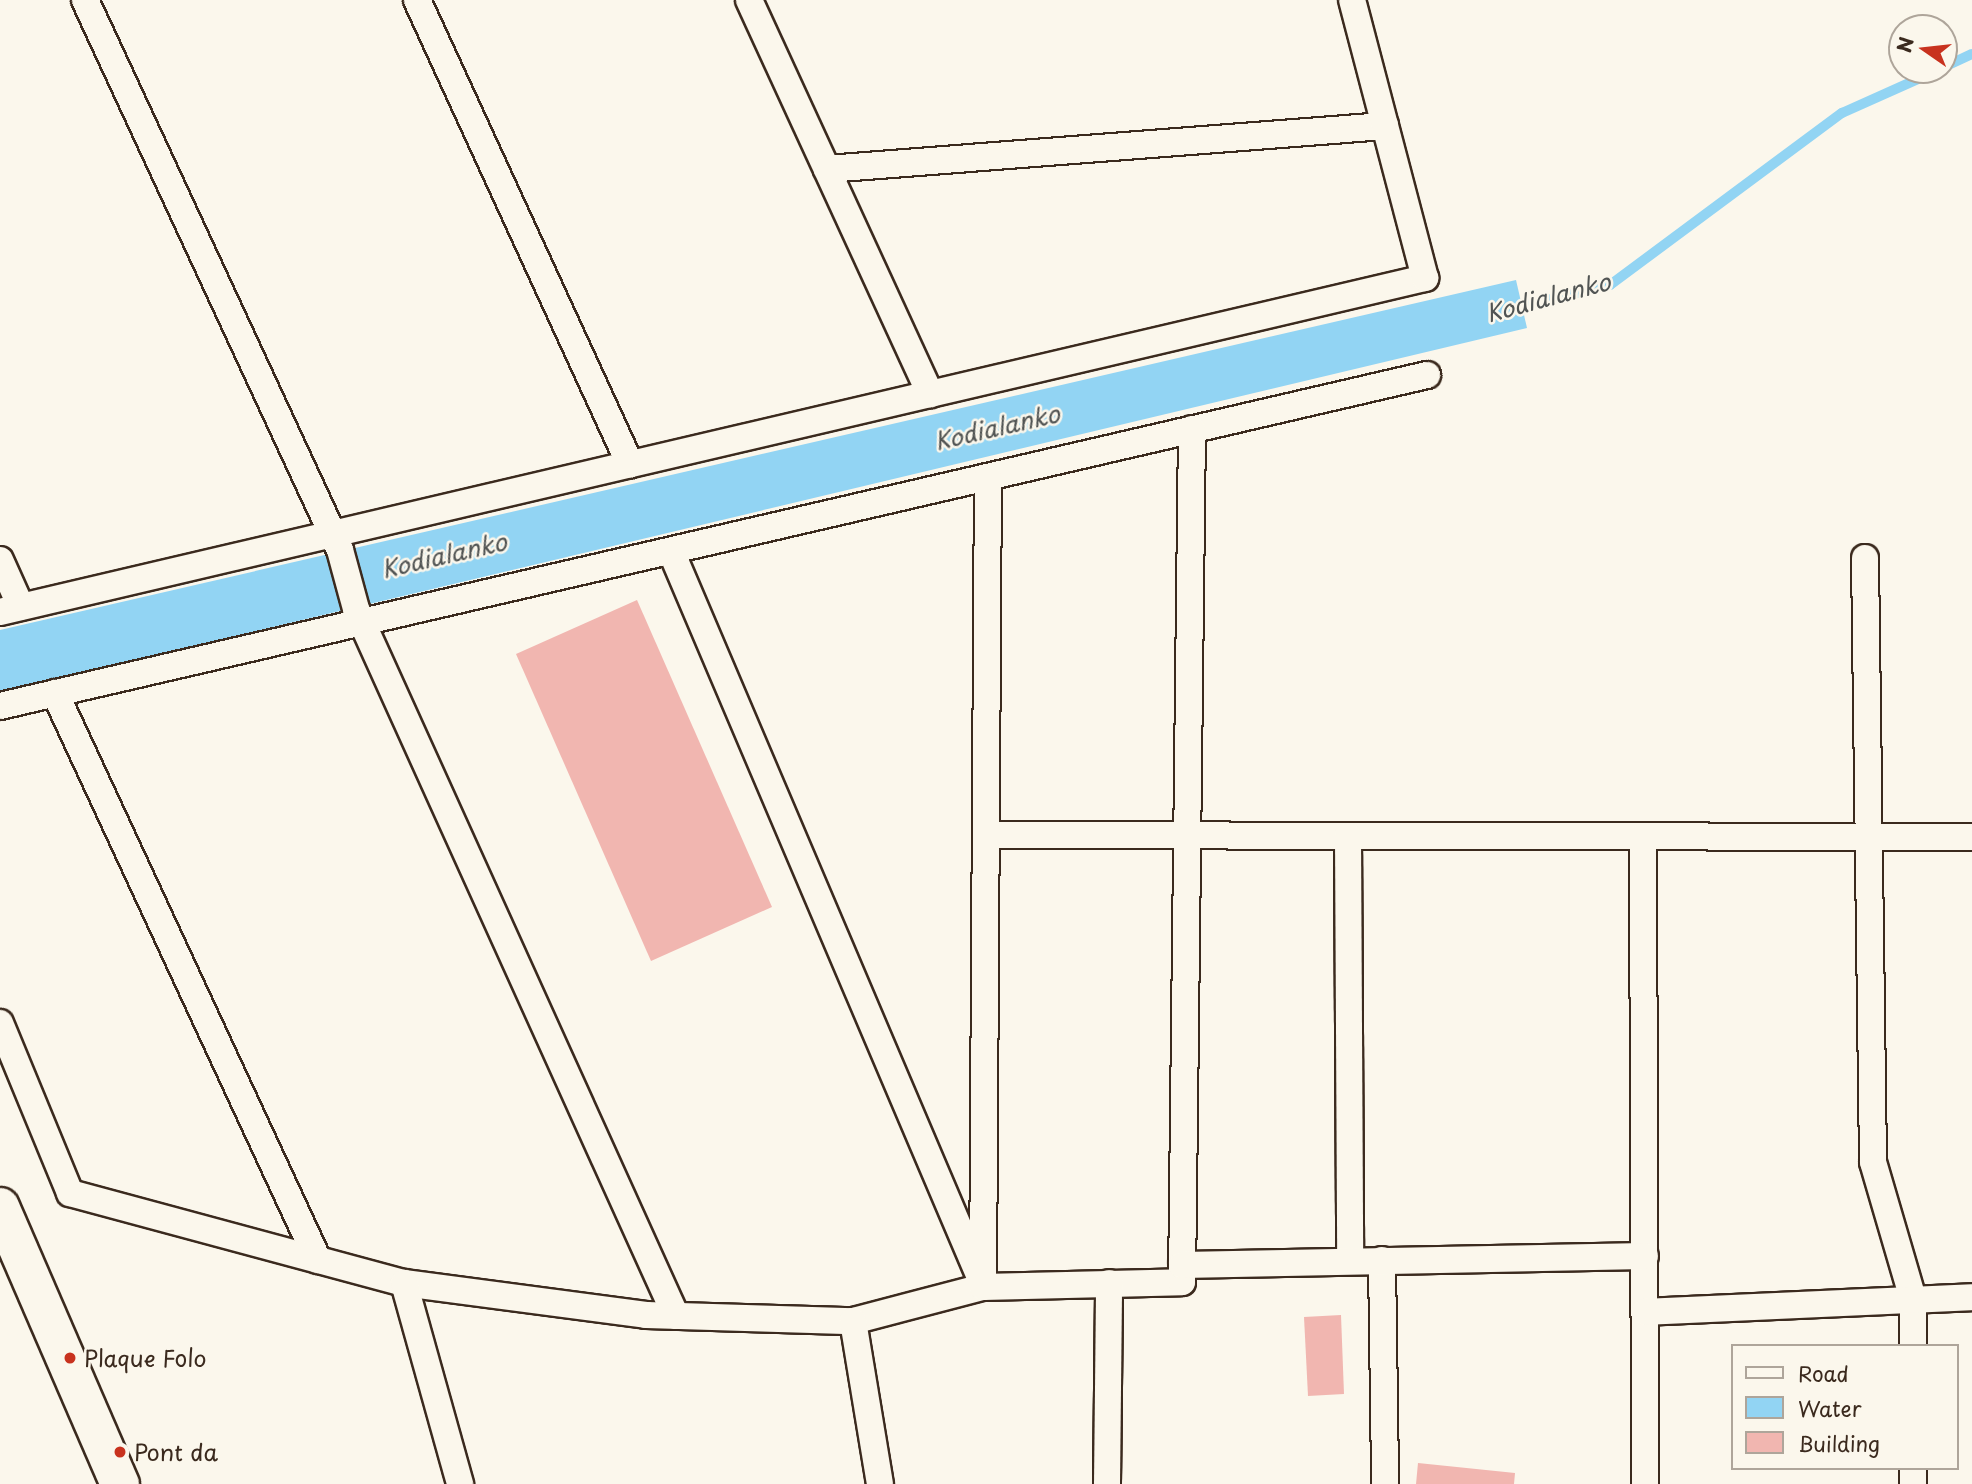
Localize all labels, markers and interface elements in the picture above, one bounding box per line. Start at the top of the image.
north arrow [1888,14,1958,84]
text: N [1889,34,1920,55]
water label: Kodialanko [1483,267,1613,327]
water label: Kodialanko [932,399,1062,455]
water label: Kodialanko [379,527,509,583]
place label: Plaque Folo [84,1344,208,1372]
legend [1730,1344,1958,1470]
marker: Plaque Folo [62,1350,78,1366]
text: Road [1798,1357,1849,1389]
text: Water [1798,1392,1861,1424]
text: Building [1798,1427,1880,1459]
place label: Pont da [134,1438,218,1466]
marker: Pont da [112,1444,128,1460]

